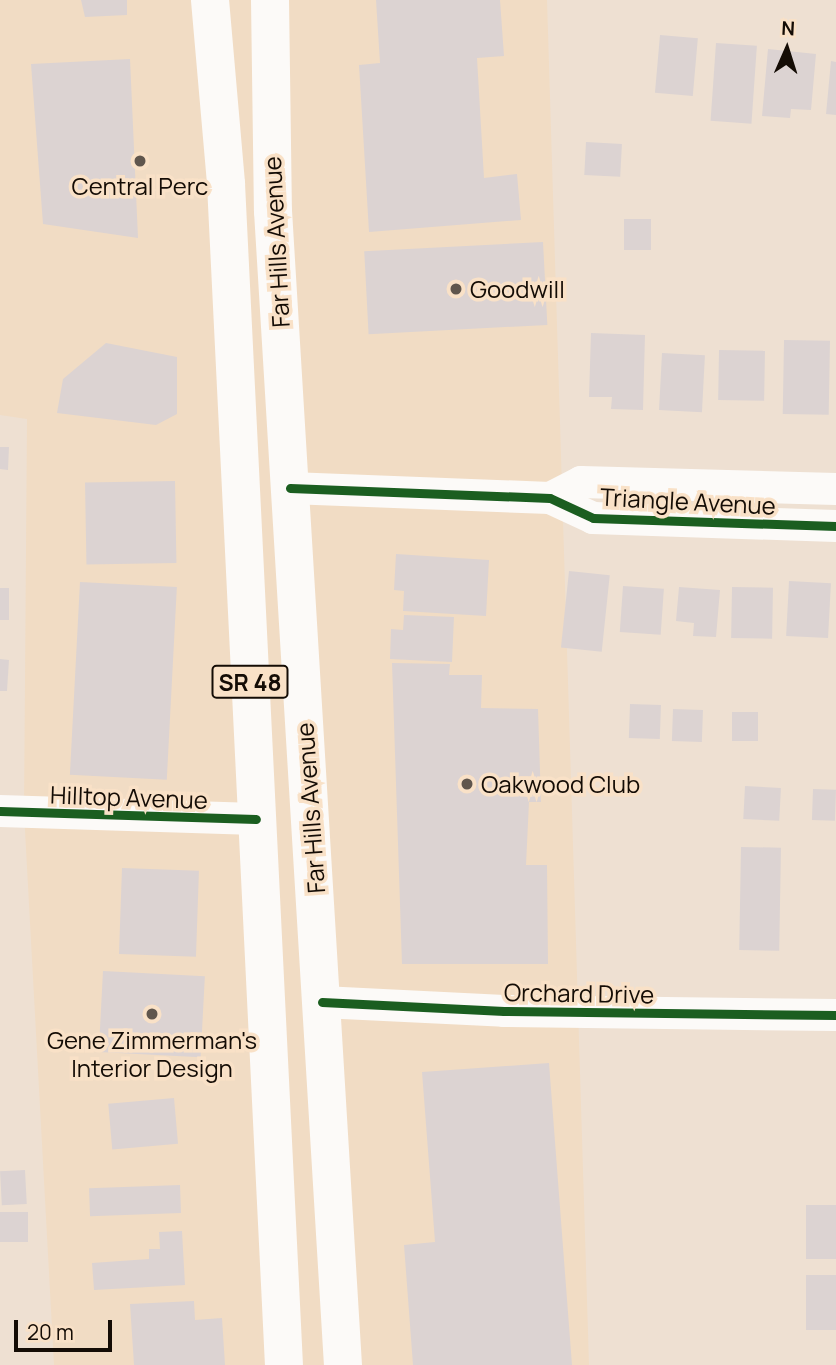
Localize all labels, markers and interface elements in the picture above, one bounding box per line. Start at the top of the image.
north arrow [752,14,822,84]
text: N [781,15,796,41]
marker: Central Perc [132,153,148,169]
street label: Far Hills Avenue [257,156,295,328]
place label: Central Perc [72,172,208,200]
place label: Goodwill [470,275,565,303]
marker: Goodwill [448,281,464,297]
street label: Triangle Avenue [599,482,777,520]
road number: SR 48 [212,662,288,702]
street label: Far Hills Avenue [290,722,330,894]
place label: Oakwood Club [481,770,640,798]
marker: Oakwood Club [459,776,475,792]
street label: Hilltop Avenue [50,780,208,814]
street label: Orchard Drive [504,977,654,1009]
marker: Gene Zimmerman's Interior Design [144,1006,160,1022]
place label: Gene Zimmerman's Interior Design [47,1026,257,1082]
scale bar [18,1306,116,1350]
text: 20 m [27,1318,74,1346]

